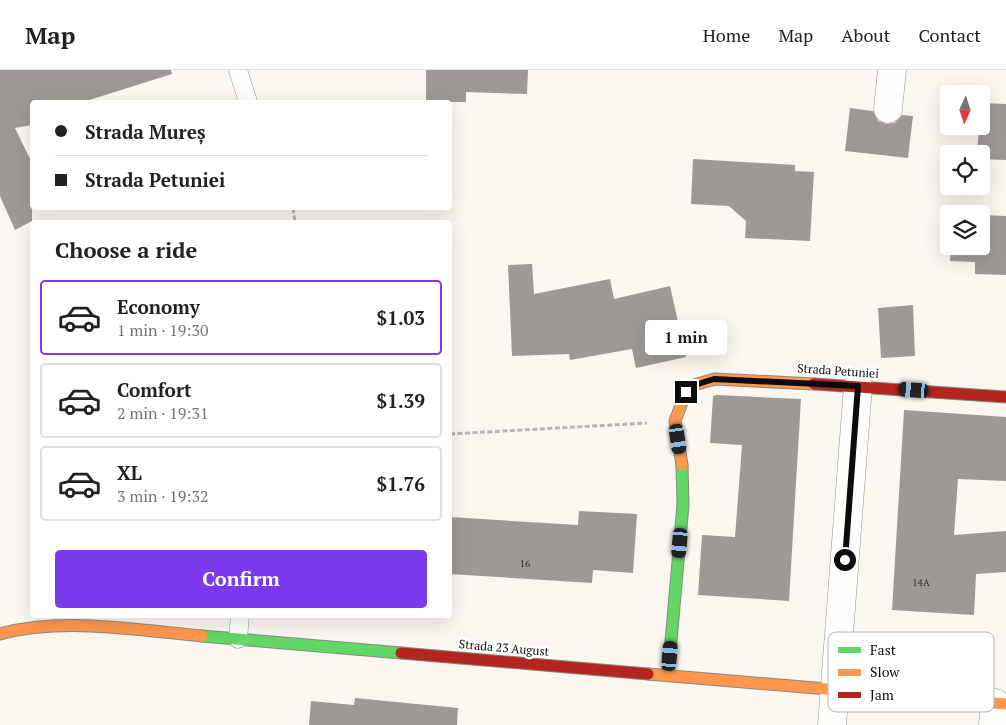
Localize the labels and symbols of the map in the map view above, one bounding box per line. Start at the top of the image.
north arrow [940,85,990,135]
callout: 1 min [645,320,727,354]
street label: Strada Petuniei [797,360,880,381]
route end [675,381,697,403]
car [898,381,929,399]
car [668,423,687,455]
car [671,527,688,559]
route start [834,549,856,571]
house number: 16 [520,557,531,570]
house number: 14A [912,576,930,589]
legend [828,632,994,712]
street label: Strada 23 August [458,636,550,659]
car [661,640,678,672]
text: Fast [870,640,897,659]
text: Slow [870,662,900,681]
text: Jam [870,685,894,704]

